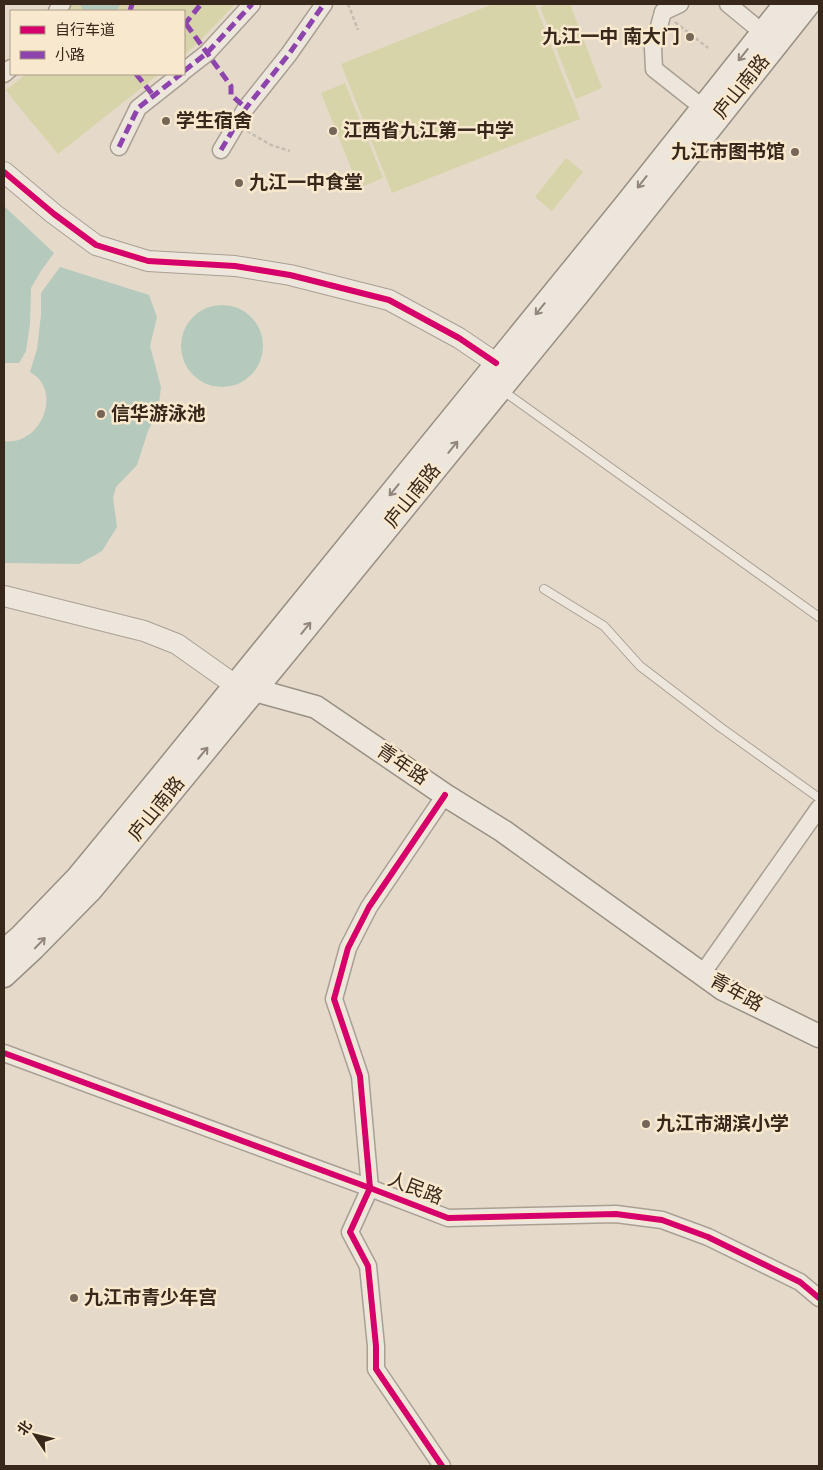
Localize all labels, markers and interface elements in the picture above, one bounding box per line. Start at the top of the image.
legend [10,10,185,75]
text: 自行车道 [55,19,115,42]
place label: 九江一中 南大门 [542,23,680,52]
marker: 九江一中 南大门 [684,31,696,43]
text: 小路 [55,44,85,67]
street label: 庐山南路 [707,48,777,126]
one-way arrow [738,48,749,61]
place label: 学生宿舍 [176,107,252,136]
marker: 学生宿舍 [160,115,172,127]
place label: 江西省九江第一中学 [343,117,514,146]
marker: 江西省九江第一中学 [327,125,339,137]
place label: 九江市图书馆 [671,138,785,167]
marker: 九江市图书馆 [789,146,801,158]
place label: 九江一中食堂 [249,169,363,198]
one-way arrow [637,176,648,189]
marker: 九江一中食堂 [233,177,245,189]
one-way arrow [535,302,546,315]
place label: 信华游泳池 [111,400,206,429]
marker: 信华游泳池 [95,408,107,420]
one-way arrow [447,441,458,454]
street label: 庐山南路 [378,457,448,535]
one-way arrow [389,483,400,496]
one-way arrow [301,622,312,635]
street label: 青年路 [370,737,434,793]
one-way arrow [197,747,208,760]
street label: 庐山南路 [122,770,192,848]
one-way arrow [33,937,45,949]
street label: 青年路 [704,966,768,1020]
place label: 九江市湖滨小学 [656,1110,789,1139]
marker: 九江市湖滨小学 [640,1118,652,1130]
street label: 人民路 [383,1165,447,1213]
place label: 九江市青少年宫 [84,1284,217,1313]
marker: 九江市青少年宫 [68,1292,80,1304]
north arrow [10,1410,60,1460]
text: 北 [12,1416,37,1440]

